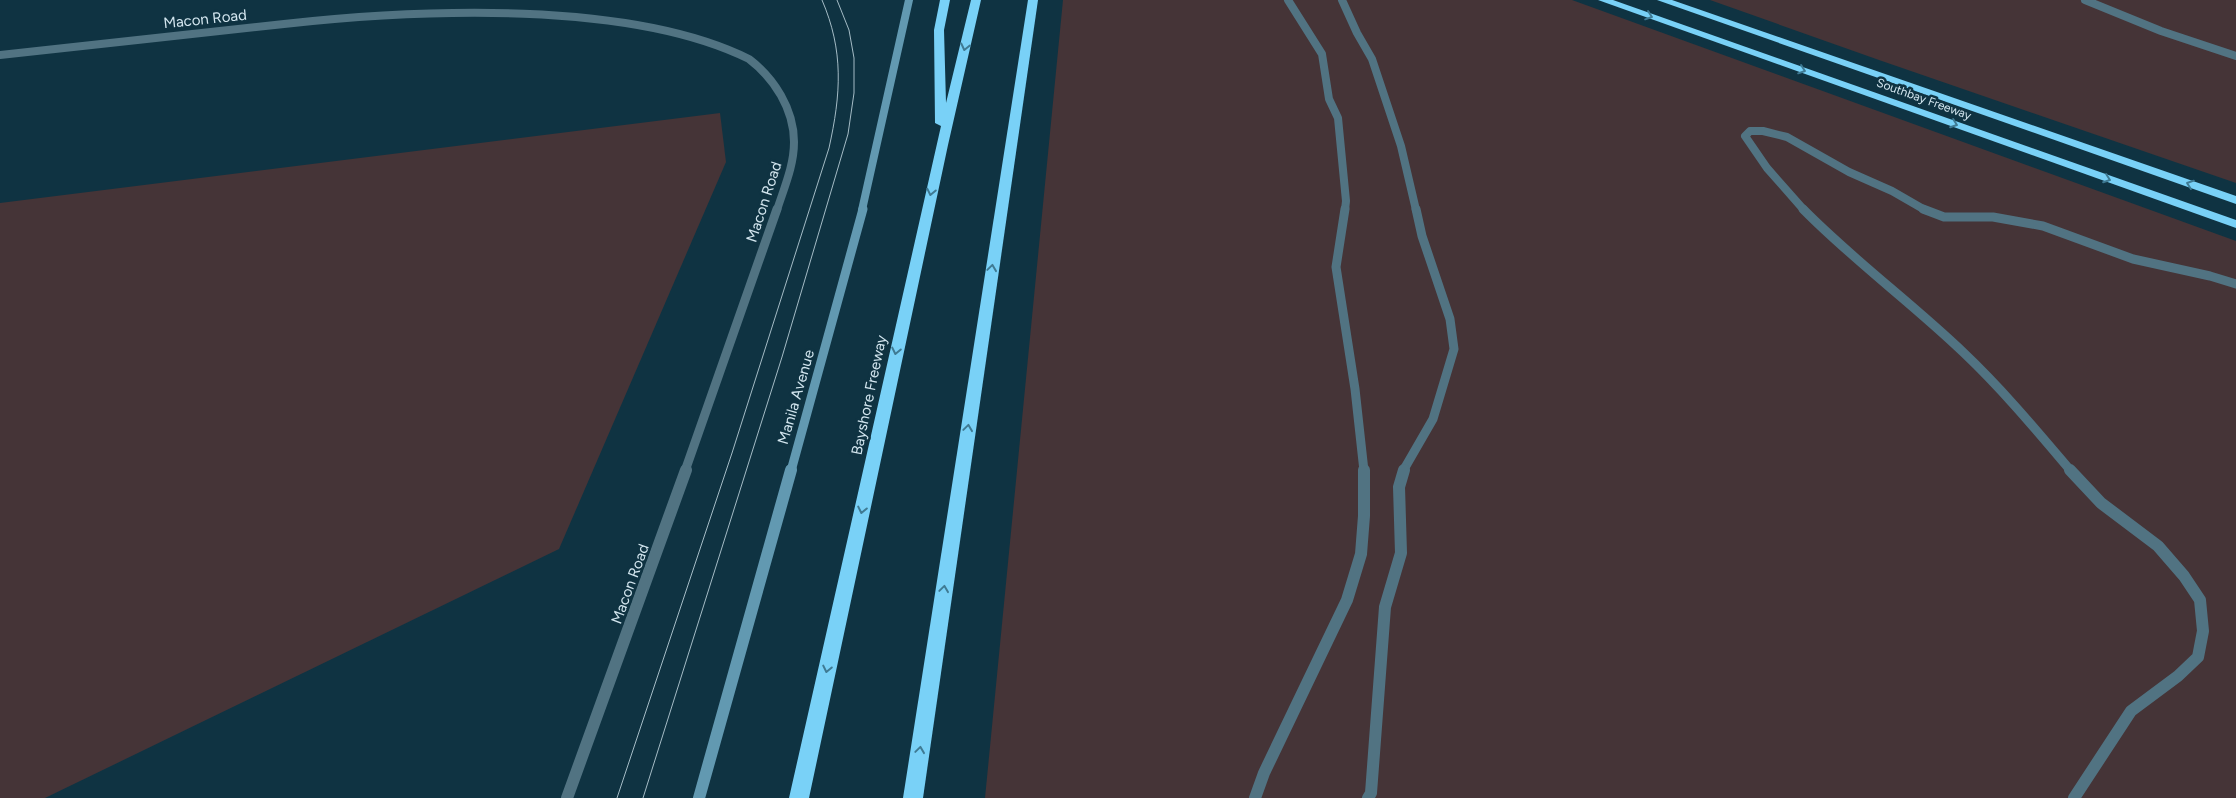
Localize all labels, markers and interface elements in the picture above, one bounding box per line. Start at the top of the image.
street label: Macon Road [162,6,248,32]
one-way arrow [1644,10,1653,20]
one-way arrow [960,43,971,52]
one-way arrow [1797,64,1806,74]
street label: Southbay Freeway [1875,75,1974,123]
one-way arrow [1949,118,1958,128]
street label: Macon Road [742,159,786,245]
one-way arrow [2102,173,2111,183]
one-way arrow [2186,179,2195,189]
one-way arrow [926,188,937,197]
one-way arrow [987,263,997,272]
street label: Bayshore Freeway [848,333,890,456]
one-way arrow [891,347,902,356]
street label: Manila Avenue [774,348,818,446]
one-way arrow [963,424,973,433]
one-way arrow [857,505,868,514]
street label: Macon Road [607,542,653,626]
one-way arrow [939,585,949,593]
one-way arrow [822,664,833,673]
one-way arrow [915,745,925,754]

